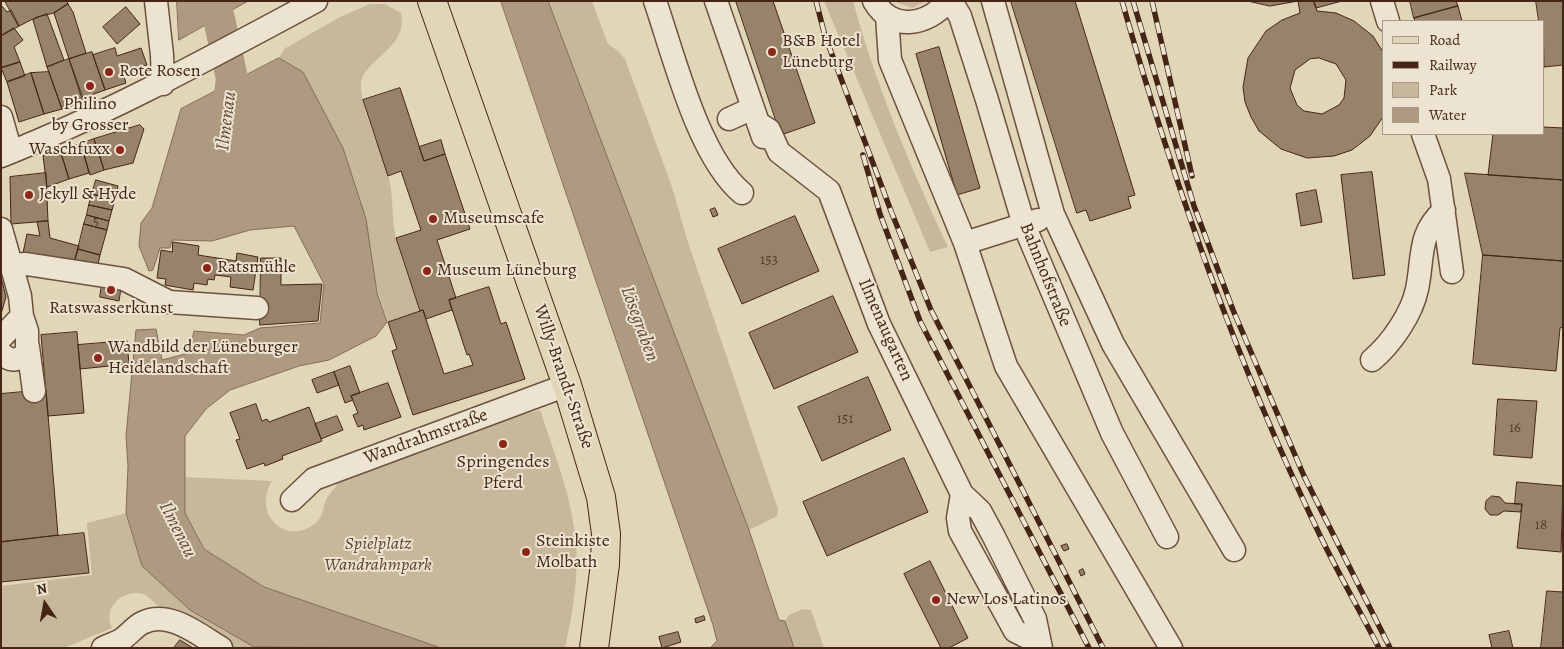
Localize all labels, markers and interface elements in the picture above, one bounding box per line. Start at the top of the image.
legend [1382,20,1544,135]
text: Road [1429,30,1460,50]
place label: B&B Hotel Lüneburg [782,31,860,74]
marker: B&B Hotel Lüneburg [766,46,778,58]
text: Railway [1429,55,1476,75]
place label: Rote Rosen [119,61,201,83]
marker: Rote Rosen [103,66,115,78]
marker: Philino by Grosser [84,80,96,92]
text: Park [1429,80,1457,100]
water label: Ilmenau [212,90,242,152]
place label: Philino by Grosser [51,94,129,136]
text: Water [1429,105,1466,125]
place label: Waschfuxx [29,139,110,161]
marker: Waschfuxx [114,144,126,156]
place label: Jekyll & Hyde [39,184,136,206]
marker: Jekyll & Hyde [23,189,35,201]
place label: Museumscafe [443,208,544,230]
house number: 5 [93,213,99,231]
marker: Museumscafe [427,213,439,225]
street label: Bahnhofstraße [1014,220,1076,330]
house number: 153 [760,251,778,269]
place label: Ratsmühle [217,257,296,279]
place label: Museum Lüneburg [437,260,577,282]
marker: Ratsmühle [201,262,213,274]
marker: Museum Lüneburg [421,265,433,277]
street label: Ilmenaugarten [853,275,917,385]
water label: Lösegraben [615,283,663,365]
marker: Ratswasserkunst [105,284,117,296]
place label: Ratswasserkunst [49,298,173,320]
street label: Willy-Brandt-Straße [528,302,598,452]
place label: Wandbild der Lüneburger Heidelandschaft [108,337,298,379]
marker: Wandbild der Lüneburger Heidelandschaft [92,352,104,364]
street label: Wandrahmstraße [361,405,491,469]
house number: 151 [837,410,853,428]
house number: 16 [1509,419,1521,437]
marker: Springendes Pferd [497,438,509,450]
place label: Springendes Pferd [457,452,549,494]
water label: Ilmenau [153,498,201,562]
house number: 18 [1535,516,1547,534]
place label: Steinkiste Molbath [536,531,610,574]
park label: Spielplatz Wandrahmpark [324,534,432,576]
marker: Steinkiste Molbath [520,546,532,558]
text: N [35,578,49,599]
north arrow [20,579,70,629]
place label: New Los Latinos [946,589,1066,611]
marker: New Los Latinos [930,594,942,606]

